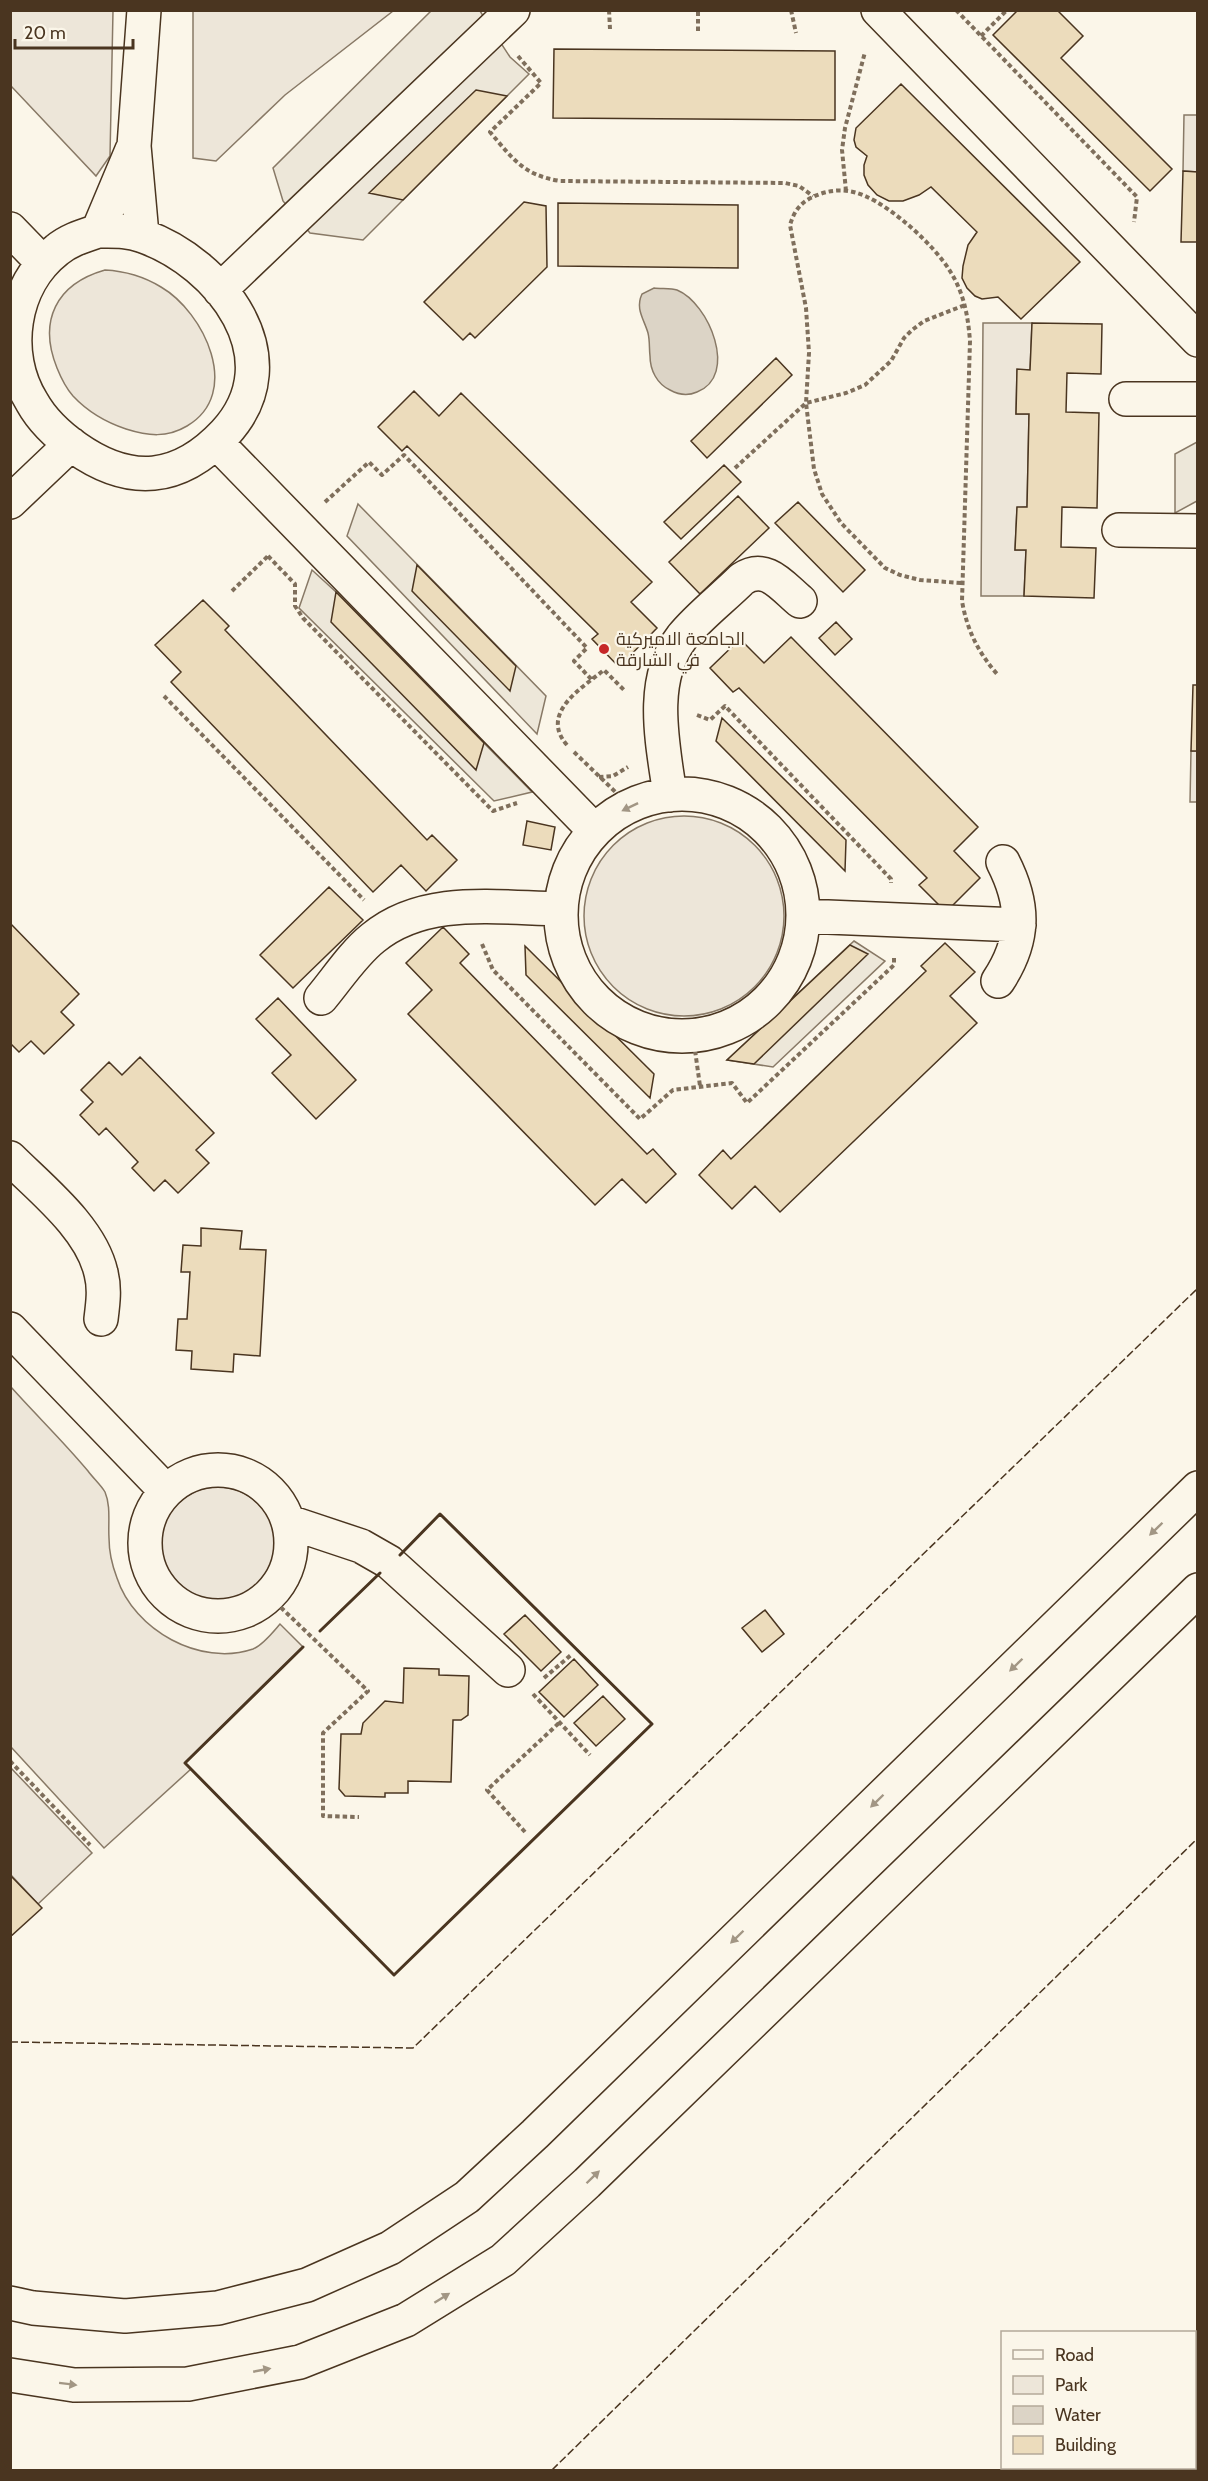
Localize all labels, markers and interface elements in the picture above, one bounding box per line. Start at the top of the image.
scale bar [15,12,134,50]
text: 20 m [24,22,66,44]
place label: الجامعة الاميركية في الشارقة [616,628,745,674]
marker: الجامعة الاميركية في الشارقة [597,642,611,656]
one-way arrow [621,803,638,812]
one-way arrow [1149,1521,1163,1535]
one-way arrow [1010,1657,1024,1671]
one-way arrow [869,1794,884,1808]
one-way arrow [730,1930,744,1944]
one-way arrow [586,2170,601,2184]
one-way arrow [434,2293,450,2304]
legend [1001,2331,1196,2469]
text: Road [1055,2344,1094,2366]
one-way arrow [252,2365,271,2374]
text: Park [1055,2374,1088,2396]
one-way arrow [59,2379,78,2389]
text: Water [1055,2404,1101,2426]
text: Building [1055,2434,1117,2456]

